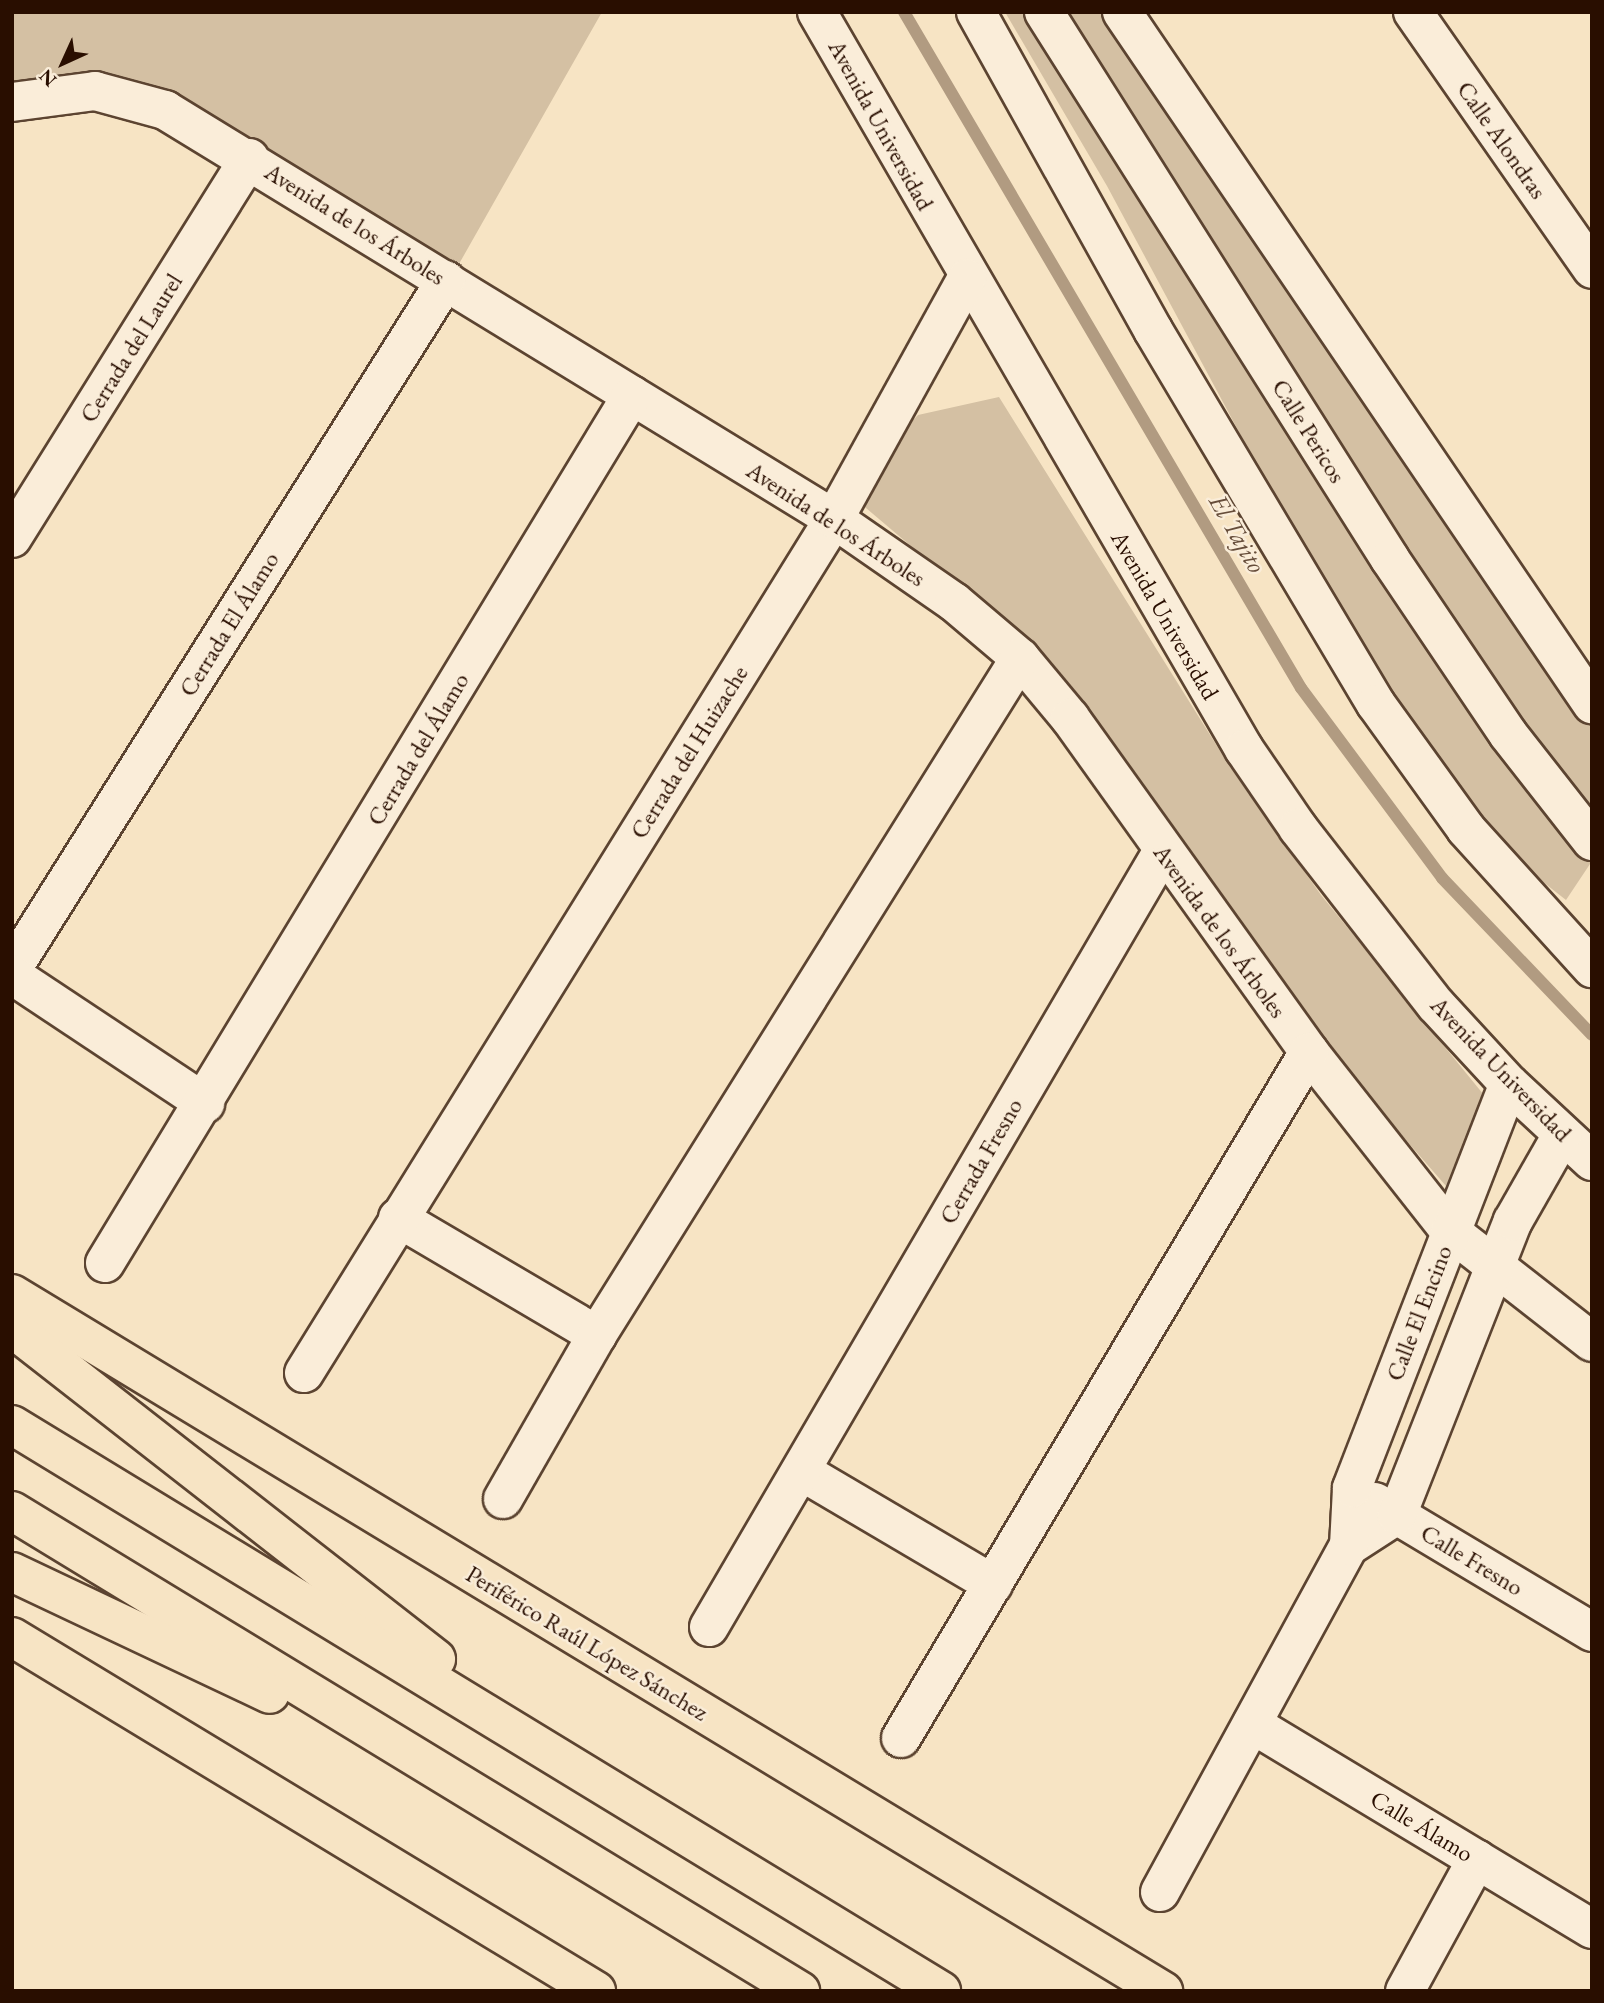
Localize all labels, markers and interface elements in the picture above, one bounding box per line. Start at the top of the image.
north arrow [28,28,98,98]
street label: Avenida Universidad [822,35,940,215]
text: N [34,64,62,92]
street label: Calle Alondras [1451,76,1553,204]
street label: Avenida de los Árboles [260,157,450,291]
street label: Cerrada del Laurel [74,268,188,428]
street label: Calle Pericos [1266,374,1352,488]
street label: Avenida de los Árboles [741,456,931,592]
water label: El Tajito [1202,489,1272,579]
street label: Avenida Universidad [1105,525,1225,705]
street label: Cerrada El Álamo [173,546,285,702]
street label: Cerrada del Huizache [624,660,754,844]
street label: Cerrada del Álamo [361,667,475,831]
street label: Avenida de los Árboles [1147,839,1293,1023]
street label: Avenida Universidad [1425,991,1577,1147]
street label: Cerrada Fresno [933,1093,1029,1229]
street label: Calle El Encino [1380,1241,1458,1385]
street label: Calle Fresno [1416,1518,1528,1602]
street label: Periférico Raúl López Sánchez [461,1559,713,1727]
street label: Calle Álamo [1365,1784,1479,1868]

